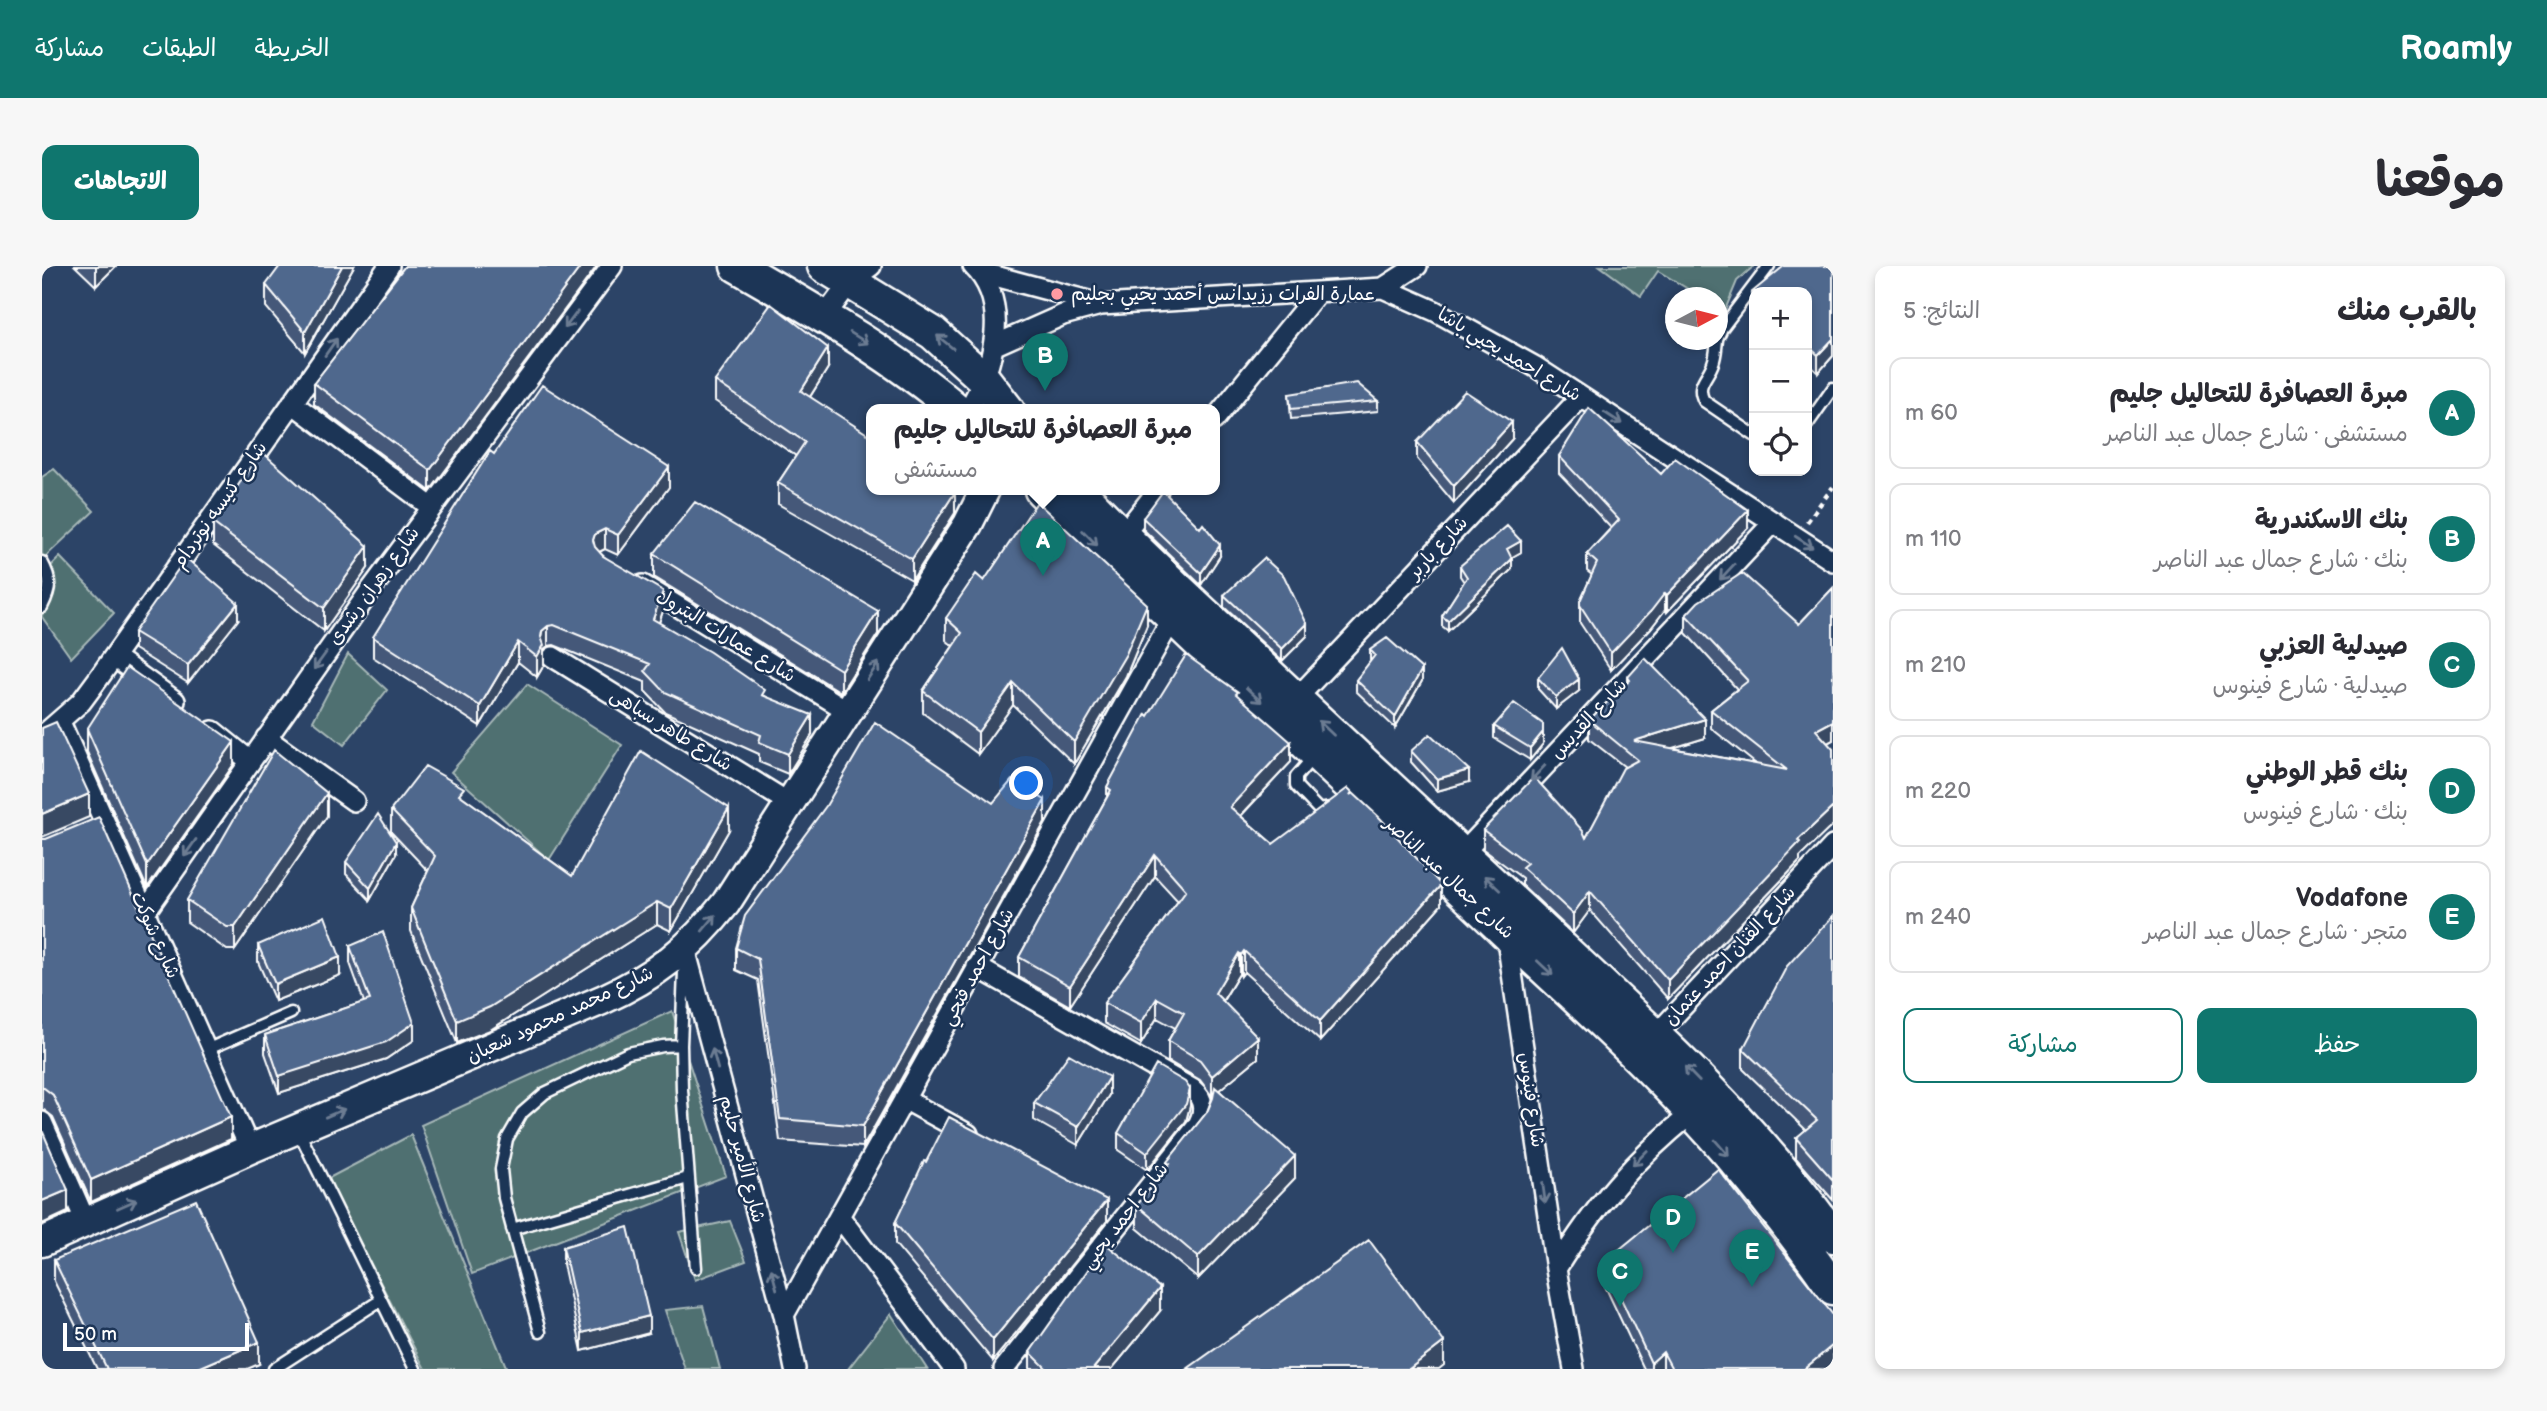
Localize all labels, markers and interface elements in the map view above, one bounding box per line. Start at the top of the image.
text: Roamly [2400,29,2512,69]
text: مشاركة [35,34,104,63]
text: الطبقات [142,34,217,63]
text: الخريطة [255,34,329,63]
button: الاتجاهات [42,145,199,220]
text: موقعنا [2375,152,2505,211]
place label: عمارة الفرات رزيدانس أحمد يحيي بجليم [1071,283,1376,310]
marker: عمارة الفرات رزيدانس أحمد يحيي بجليم [1049,286,1065,302]
north arrow [1665,287,1728,350]
map controls [1749,287,1812,476]
button: + [1749,287,1812,350]
text: بالقرب منك [2337,293,2477,329]
text: النتائج: 5 [1903,297,1980,325]
street label: شارع احمد يحيي باشا [1431,303,1585,410]
one-way arrow [564,311,579,329]
one-way arrow [848,332,868,346]
pin: B [1022,333,1068,391]
one-way arrow [936,335,954,350]
one-way arrow [324,338,338,357]
button: − [1749,350,1812,413]
text: مبرة العصافرة للتحاليل جليم [2109,379,2408,410]
text: 60 m [1905,399,1958,427]
text: A [2445,399,2459,427]
popup [866,404,1220,495]
one-way arrow [1602,411,1622,425]
button: locate [1749,413,1812,476]
text: مبرة العصافرة للتحاليل جليم [894,415,1192,446]
text: مستشفى · شارع جمال عبد الناصر [2104,420,2408,448]
street label: شارع كنيسه نوتردام [168,437,274,574]
text: مستشفى [894,456,978,484]
text: بنك الاسكندرية [2255,505,2408,536]
street label: شارع باربر [1402,512,1474,587]
pin: A [1020,518,1066,576]
street label: شارع زهران رشدى [323,522,425,650]
text: 110 m [1905,525,1962,553]
text: B [2444,525,2460,553]
one-way arrow [1081,530,1098,547]
one-way arrow [1793,535,1813,549]
text: بنك · شارع جمال عبد الناصر [2154,546,2408,574]
one-way arrow [1719,563,1736,580]
street label: شارع عمارات البترول [652,584,800,689]
text: صيدلية العزبي [2259,631,2408,662]
one-way arrow [312,651,327,670]
text: 210 m [1905,651,1966,679]
text: C [2444,651,2460,679]
one-way arrow [866,662,881,681]
text: صيدلية · شارع فينوس [2212,672,2408,700]
street label: شارع القديس [1546,674,1633,765]
street label: شارع طاهر سباهى [605,683,736,778]
one-way arrow [1245,687,1263,703]
one-way arrow [1318,719,1335,736]
text: بنك قطر الوطني [2246,757,2408,788]
one-way arrow [1529,764,1546,781]
your location [1009,766,1043,800]
text: 220 m [1905,777,1971,805]
text: D [2444,777,2460,805]
text: بنك · شارع فينوس [2243,798,2408,826]
street label: شارع جمال عبد الناصر [1377,811,1519,945]
one-way arrow [183,838,197,857]
one-way arrow [1484,874,1501,891]
street label: شارع الفنان احمد عثمان [1659,881,1801,1031]
text: Vodafone [2296,883,2408,914]
street label: شارع شوكت [125,888,184,983]
text: 240 m [1905,903,1971,931]
text: E [2445,903,2459,931]
street label: شارع احمد فتحي [936,904,1023,1032]
one-way arrow [702,915,717,933]
text: متجر · شارع جمال عبد الناصر [2143,918,2408,946]
one-way arrow [1536,960,1553,977]
street label: شارع محمد محمود شعبان [463,962,657,1069]
button: مشاركة [1903,1008,2183,1083]
button: حفظ [2197,1008,2477,1083]
one-way arrow [708,1048,721,1071]
street label: شارع فينوس [1512,1051,1549,1149]
one-way arrow [1684,1065,1701,1082]
street label: شارع الأمير حليم [712,1092,772,1226]
one-way arrow [324,1106,345,1119]
one-way arrow [1714,1138,1730,1156]
one-way arrow [1632,1149,1649,1166]
street label: شارع احمد يحيي [1076,1158,1177,1276]
one-way arrow [1538,1181,1551,1204]
pin: D [1650,1195,1696,1253]
one-way arrow [115,1197,137,1210]
pin: E [1729,1229,1775,1287]
pin: C [1597,1249,1643,1307]
one-way arrow [767,1268,780,1291]
scale bar [63,1320,248,1352]
text: 50 m [74,1323,117,1346]

